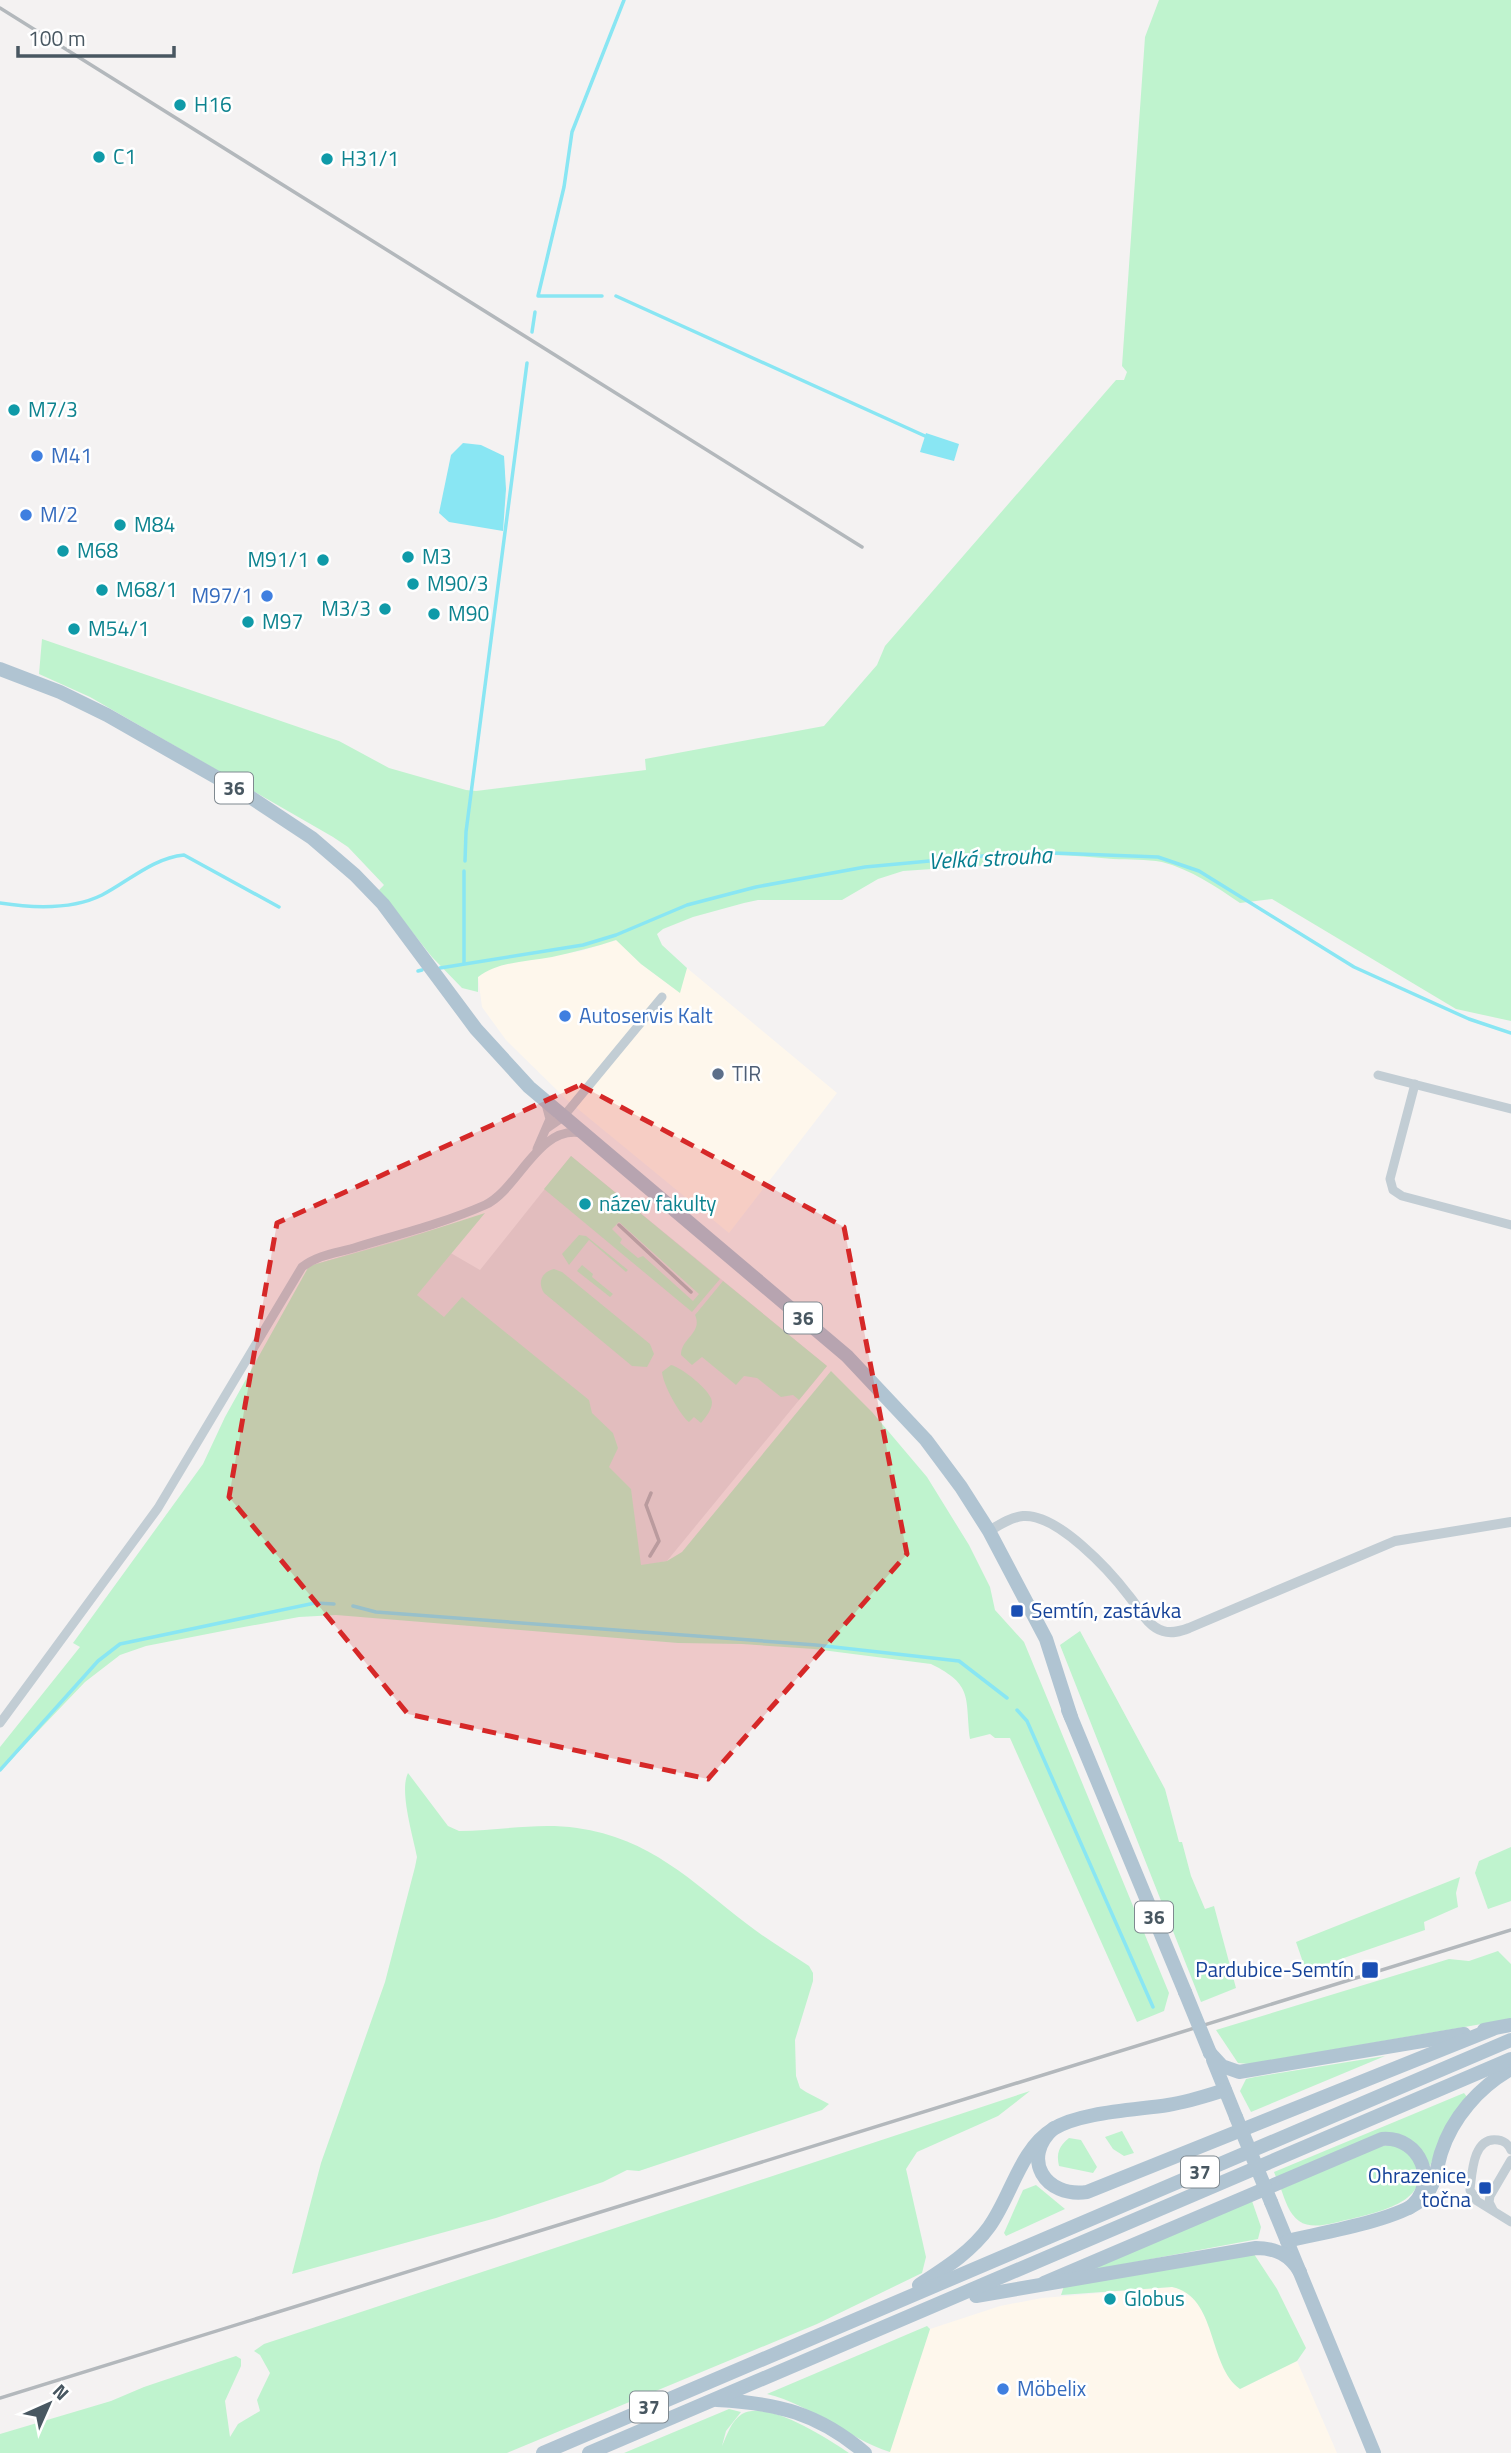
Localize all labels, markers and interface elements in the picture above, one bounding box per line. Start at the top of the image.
scale bar [18,14,173,58]
text: 100 m [28,22,85,54]
place label: H16 [194,88,232,120]
marker: H16 [172,97,188,113]
place label: C1 [113,140,136,172]
place label: H31/1 [341,142,399,174]
marker: C1 [91,149,107,165]
marker: H31/1 [319,151,335,167]
place label: M7/3 [28,393,78,425]
marker: M7/3 [6,402,22,418]
place label: M41 [51,439,92,471]
marker: M41 [29,448,45,464]
place label: M/2 [40,498,78,530]
marker: M/2 [18,507,34,523]
place label: M84 [134,508,175,540]
marker: M84 [112,517,128,533]
place label: M68 [77,534,118,566]
place label: M3 [422,540,451,572]
marker: M68 [55,543,71,559]
place label: M91/1 [247,543,309,575]
marker: M3 [400,549,416,565]
marker: M91/1 [315,552,331,568]
place label: M90/3 [427,567,489,599]
place label: M68/1 [116,573,178,605]
marker: M90/3 [405,576,421,592]
place label: M97/1 [191,579,253,611]
marker: M68/1 [94,582,110,598]
marker: M97/1 [259,588,275,604]
place label: M3/3 [321,592,371,624]
place label: M90 [448,597,489,629]
marker: M3/3 [377,601,393,617]
place label: M97 [262,605,303,637]
marker: M90 [426,606,442,622]
place label: M54/1 [88,612,150,644]
marker: M97 [240,614,256,630]
marker: M54/1 [66,621,82,637]
road number: 36 [215,772,253,804]
water label: Velká strouha [927,837,1054,878]
place label: Autoservis Kalt [579,999,713,1031]
marker: Autoservis Kalt [557,1008,573,1024]
place label: TIR [732,1057,761,1089]
marker: TIR [710,1066,726,1082]
place label: název fakulty [599,1187,717,1219]
marker: název fakulty [577,1196,593,1212]
road number: 36 [784,1302,822,1334]
place label: Semtín, zastávka [1031,1594,1182,1626]
marker: Semtín, zastávka [1009,1603,1025,1619]
road number: 36 [1135,1901,1173,1932]
place label: Pardubice-Semtín [1195,1953,1354,1985]
marker: Pardubice-Semtín [1360,1960,1380,1980]
road number: 37 [1181,2156,1219,2188]
place label: Ohrazenice, točna [1368,2159,1471,2215]
marker: Ohrazenice, točna [1477,2180,1493,2196]
place label: Globus [1124,2282,1185,2314]
marker: Globus [1102,2291,1118,2307]
north arrow [14,2369,84,2439]
place label: Möbelix [1017,2372,1087,2404]
text: N [46,2377,76,2407]
marker: Möbelix [995,2381,1011,2397]
road number: 37 [630,2392,668,2422]

